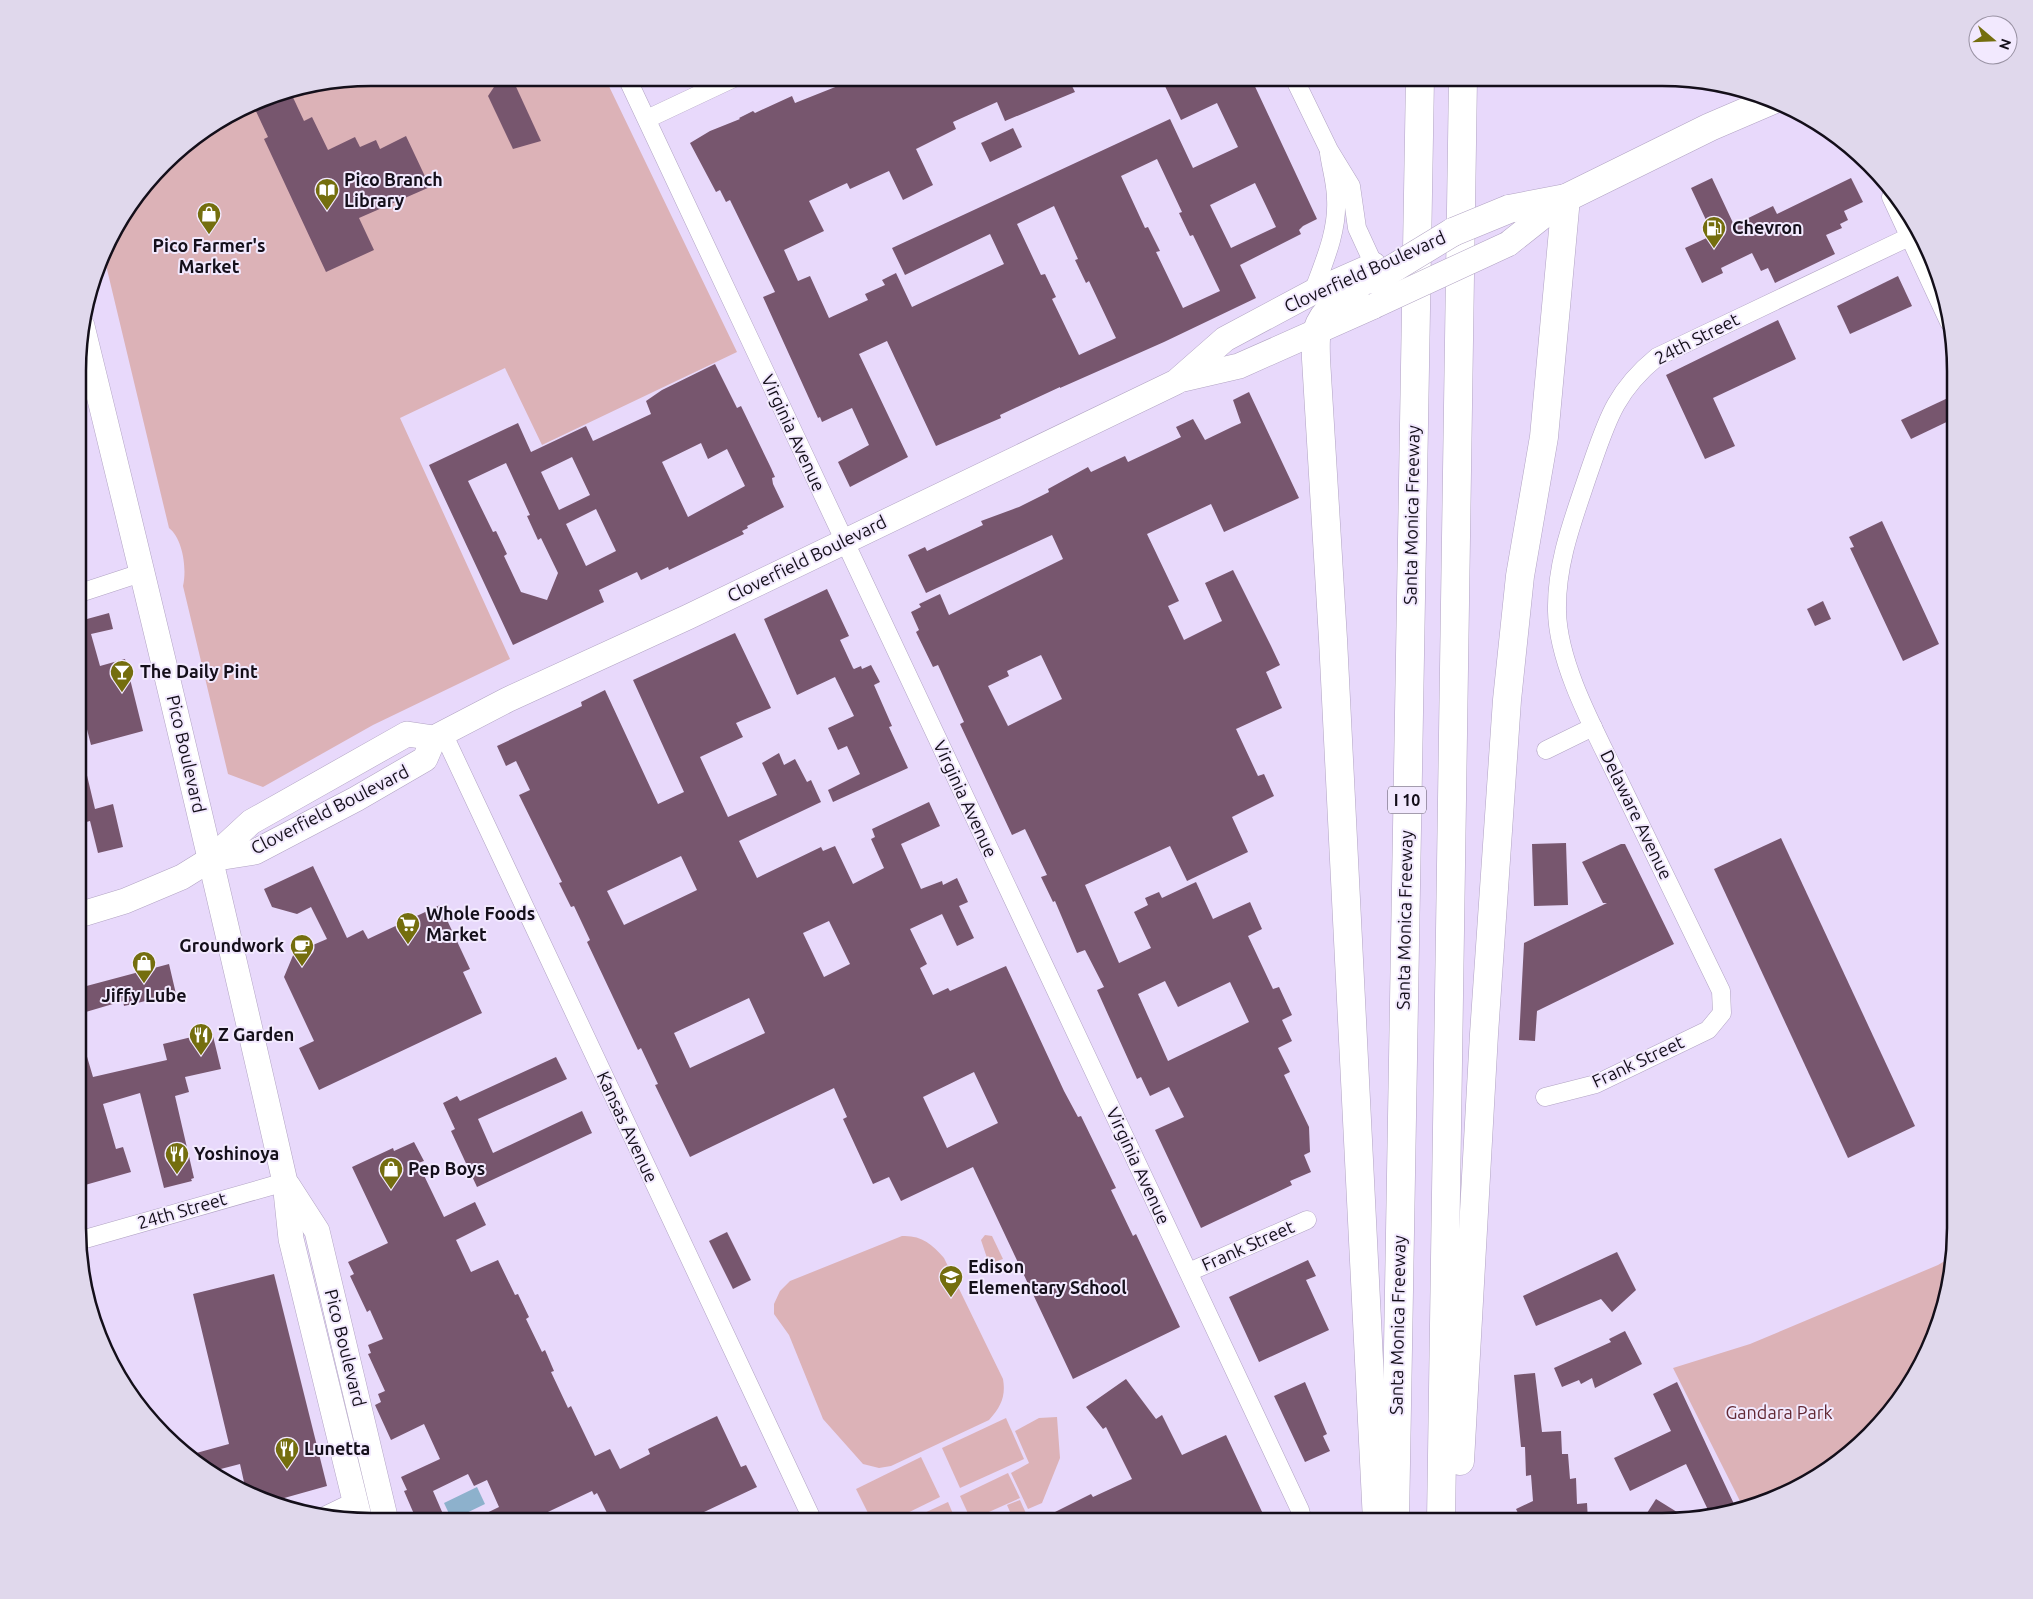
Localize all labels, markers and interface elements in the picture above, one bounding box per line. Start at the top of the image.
north arrow [1968,15,2018,65]
text: N [1996,37,2015,52]
place label: Pico Branch Library [344,169,443,210]
library icon: Pico Branch Library [314,177,340,211]
shop icon: Pico Farmer's Market [196,201,222,235]
fuel station icon: Chevron [1701,215,1727,249]
place label: Chevron [1732,217,1803,237]
street label: Cloverfield Boulevard [1281,226,1448,316]
place label: Pico Farmer's Market [153,235,266,276]
street label: 24th Street [1651,308,1742,368]
street label: Virginia Avenue [758,371,830,494]
street label: Santa Monica Freeway [1399,425,1423,605]
street label: Cloverfield Boulevard [724,511,889,605]
bar icon: The Daily Pint [109,659,135,693]
place label: The Daily Pint [140,661,258,681]
street label: Pico Boulevard [164,693,210,815]
street label: Virginia Avenue [930,737,1002,860]
street label: Delaware Avenue [1597,747,1677,882]
street label: Cloverfield Boulevard [247,761,412,858]
road number: I 10 [1388,786,1426,814]
street label: Santa Monica Freeway [1392,830,1416,1010]
place label: Whole Foods Market [426,903,535,944]
supermarket icon: Whole Foods Market [395,911,421,945]
cafe icon: Groundwork [289,933,315,967]
place label: Groundwork [179,935,284,955]
shop icon: Jiffy Lube [131,950,157,984]
place label: Jiffy Lube [101,985,187,1005]
restaurant icon: Z Garden [188,1022,214,1056]
place label: Z Garden [218,1024,294,1044]
street label: Frank Street [1589,1031,1687,1091]
street label: Kansas Avenue [593,1068,662,1185]
street label: Virginia Avenue [1103,1104,1175,1227]
restaurant icon: Yoshinoya [164,1141,190,1175]
place label: Yoshinoya [194,1143,279,1163]
shop icon: Pep Boys [378,1156,404,1190]
place label: Pep Boys [408,1158,485,1178]
street label: 24th Street [135,1188,229,1232]
street label: Frank Street [1198,1216,1297,1274]
street label: Santa Monica Freeway [1385,1235,1409,1415]
place label: Edison Elementary School [968,1256,1127,1297]
school or university icon: Edison Elementary School [938,1264,964,1298]
street label: Pico Boulevard [322,1287,370,1409]
park label: Gandara Park [1725,1402,1833,1422]
restaurant icon: Lunetta [274,1436,300,1470]
place label: Lunetta [304,1438,370,1458]

